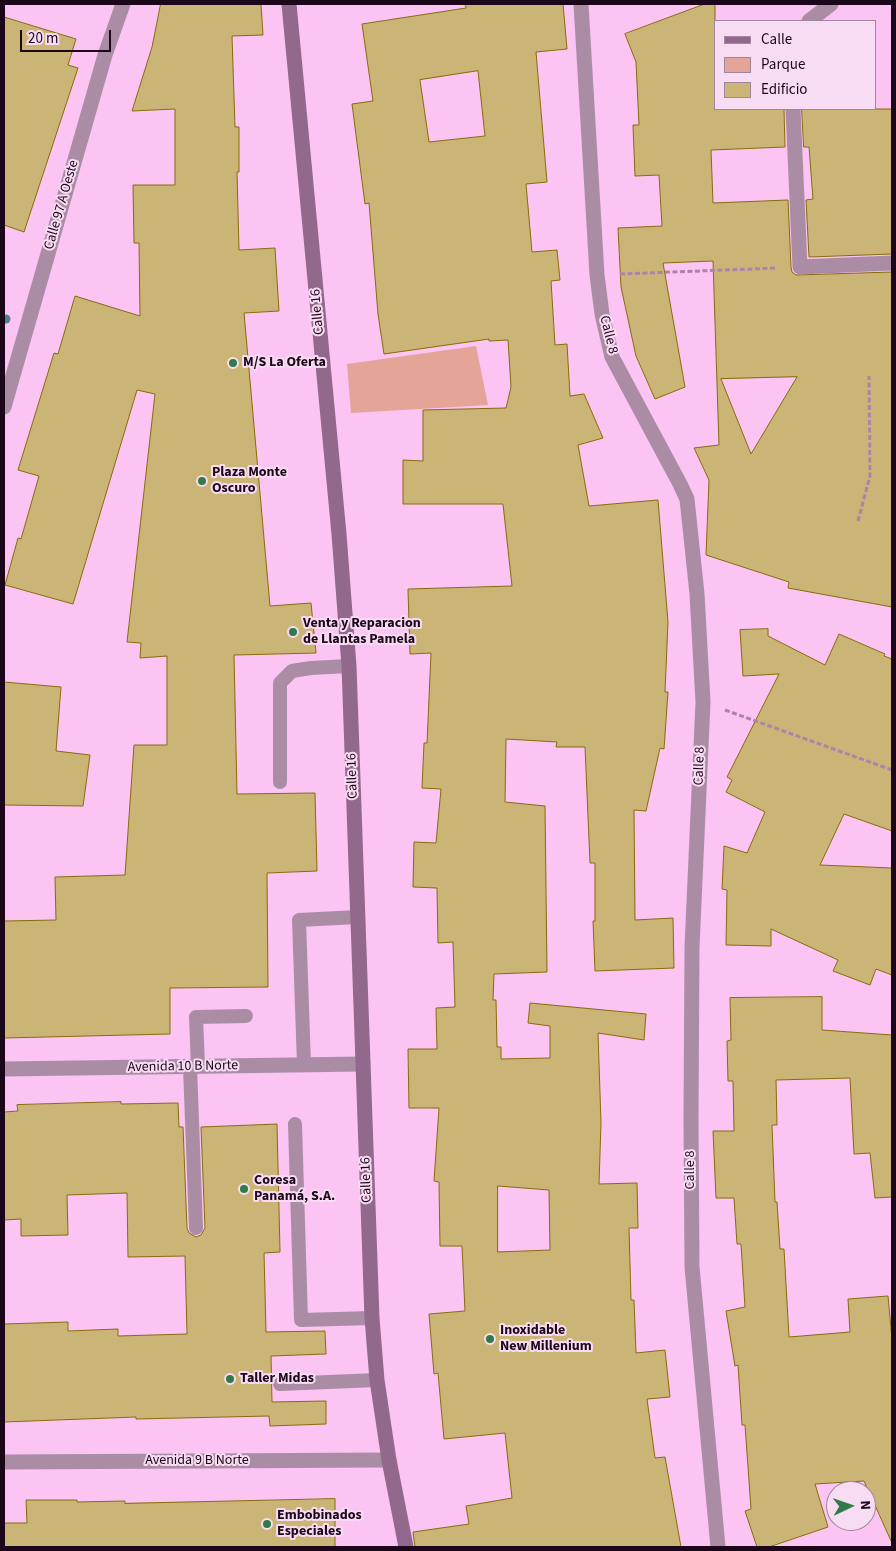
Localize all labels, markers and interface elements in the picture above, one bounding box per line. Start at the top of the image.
scale bar [22,20,114,52]
legend [714,20,876,110]
text: 20 m [28,28,58,49]
text: Calle [761,29,792,50]
text: Parque [761,54,805,75]
text: Edificio [761,79,808,100]
street label: Calle 97 A Oeste [41,158,83,252]
street label: Calle 16 [308,288,328,336]
street label: Calle 8 [595,314,621,356]
place label: M/S La Oferta [243,355,326,371]
marker: M/S La Oferta [227,357,239,369]
place label: Plaza Monte Oscuro [212,465,287,498]
marker: Plaza Monte Oscuro [196,475,208,487]
place label: Venta y Reparacion de Llantas Pamela [303,616,421,648]
marker: Venta y Reparacion de Llantas Pamela [287,626,299,638]
street label: Calle 8 [691,746,709,786]
street label: Calle 16 [344,753,362,799]
street label: Avenida 10 B Norte [128,1058,238,1076]
street label: Calle 8 [683,1151,699,1189]
street label: Calle 16 [358,1157,376,1203]
place label: Coresa Panamá, S.A. [254,1173,335,1206]
marker: Coresa Panamá, S.A. [238,1183,250,1195]
place label: Inoxidable New Millenium [500,1323,592,1355]
marker: Inoxidable New Millenium [484,1333,496,1345]
place label: Taller Midas [240,1371,314,1387]
marker: Taller Midas [224,1373,236,1385]
street label: Avenida 9 B Norte [145,1453,249,1469]
north arrow [826,1481,876,1531]
text: N [855,1500,875,1510]
place label: Embobinados Especiales [277,1508,362,1540]
marker: Embobinados Especiales [261,1518,273,1530]

